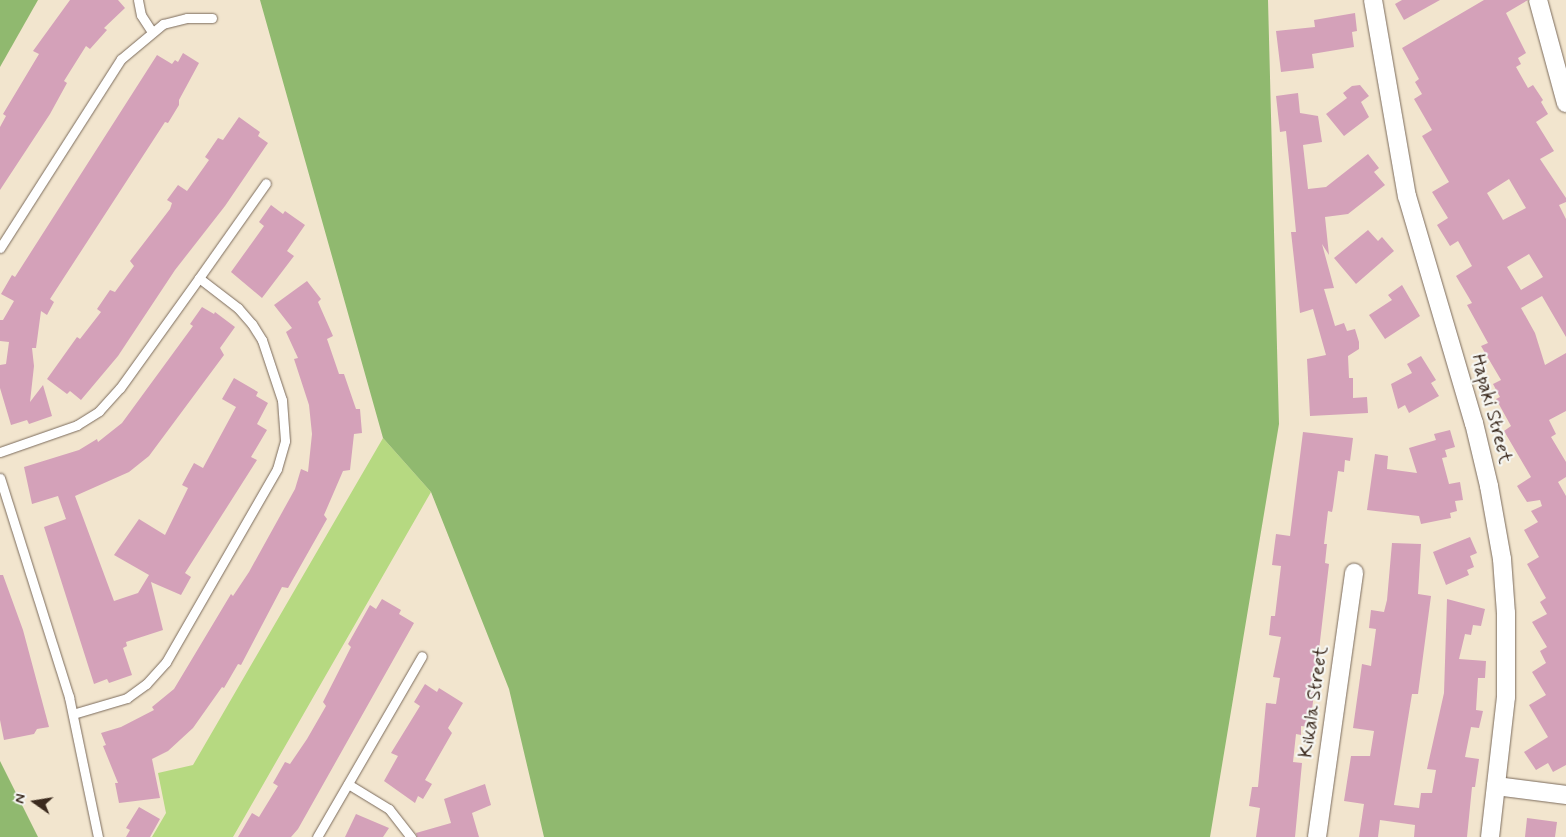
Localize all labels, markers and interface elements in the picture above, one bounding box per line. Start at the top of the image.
street label: Hapaki Street [1465,352,1517,466]
street label: Kikala Street [1295,645,1333,759]
north arrow [10,777,60,827]
text: N [11,792,30,805]

